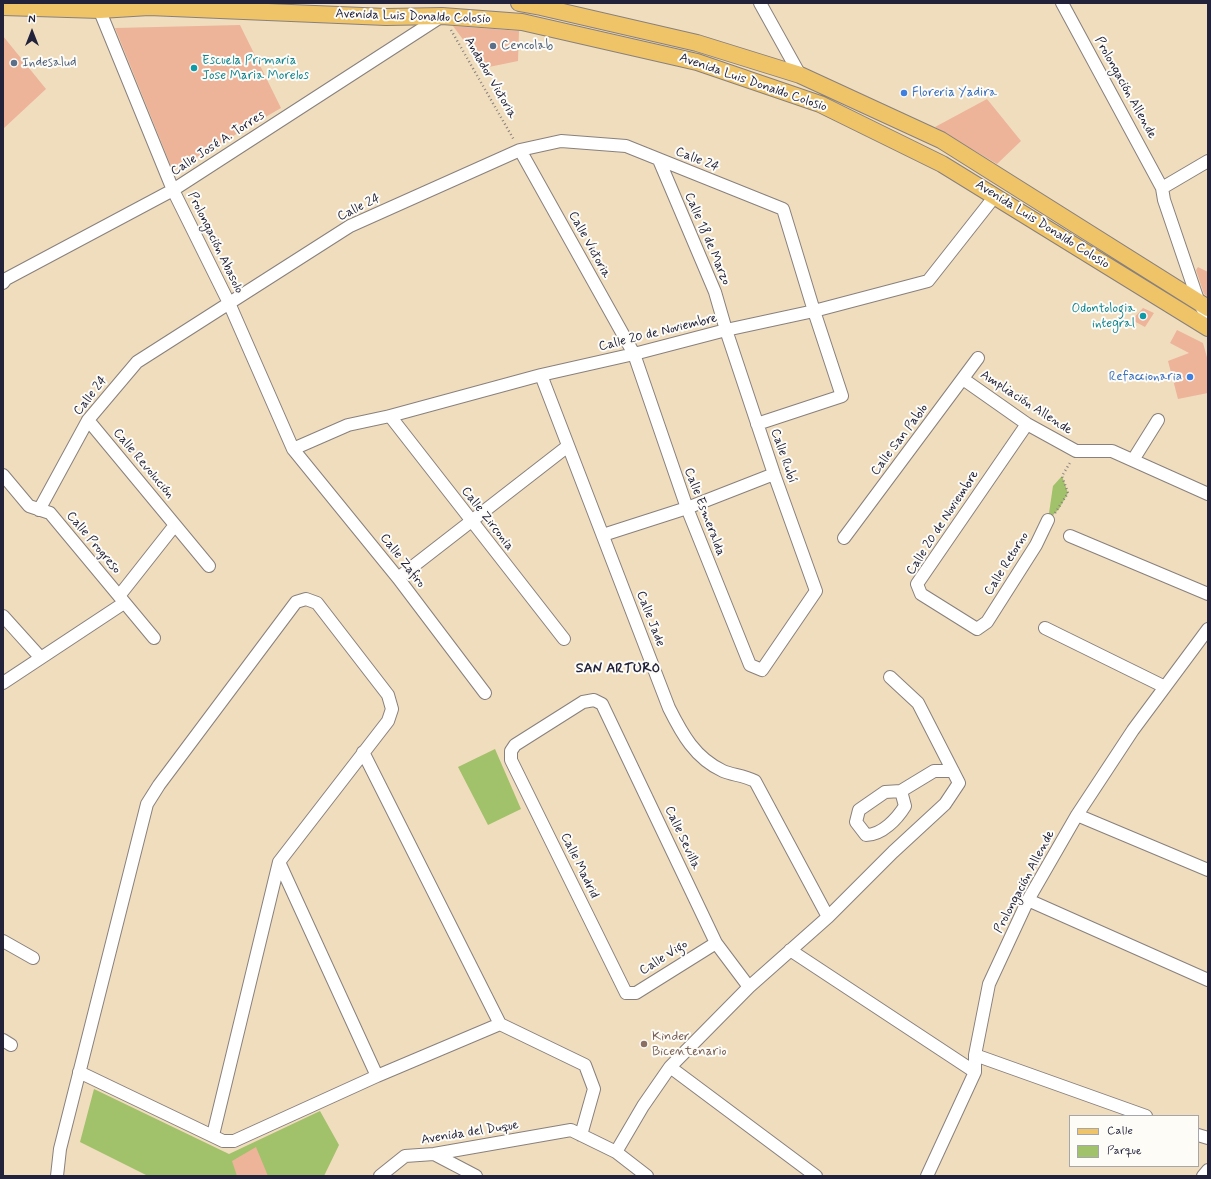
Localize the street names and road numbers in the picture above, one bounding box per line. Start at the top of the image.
street label: Avenida Luis Donaldo Colosio [335,6,491,28]
street label: Prolongación Allende [1090,34,1160,142]
street label: Andador Victoria [460,35,520,121]
street label: Avenida Luis Donaldo Colosio [677,50,829,116]
street label: Calle José A. Torres [168,108,268,180]
street label: Calle 24 [673,144,721,176]
street label: Avenida Luis Donaldo Colosio [972,177,1112,273]
street label: Prolongación Abasolo [184,190,246,296]
street label: Calle 18 de Marzo [680,190,734,288]
street label: Calle 24 [335,191,383,225]
street label: Calle Victoria [564,209,614,281]
street label: Calle 20 de Noviembre [597,311,719,355]
street label: Ampliación Allende [977,367,1075,439]
street label: Calle 24 [71,373,111,419]
street label: Calle San Pablo [868,401,932,479]
street label: Calle Revolución [109,426,177,502]
street label: Calle Rubí [766,427,800,485]
street label: Calle Esmeralda [680,466,728,558]
street label: Calle 20 de Noviembre [903,468,983,578]
street label: Calle Zirconia [457,484,517,554]
street label: Calle Progreso [62,509,124,577]
street label: Calle Retorno [981,529,1033,599]
street label: Calle Zafiro [376,531,428,591]
street label: Calle Jade [632,589,668,649]
street label: Calle Sevilla [661,804,703,872]
street label: Prolongación Allende [991,828,1059,936]
street label: Calle Madrid [556,831,602,901]
street label: Calle Vigo [637,937,691,979]
street label: Avenida del Duque [420,1118,520,1148]

